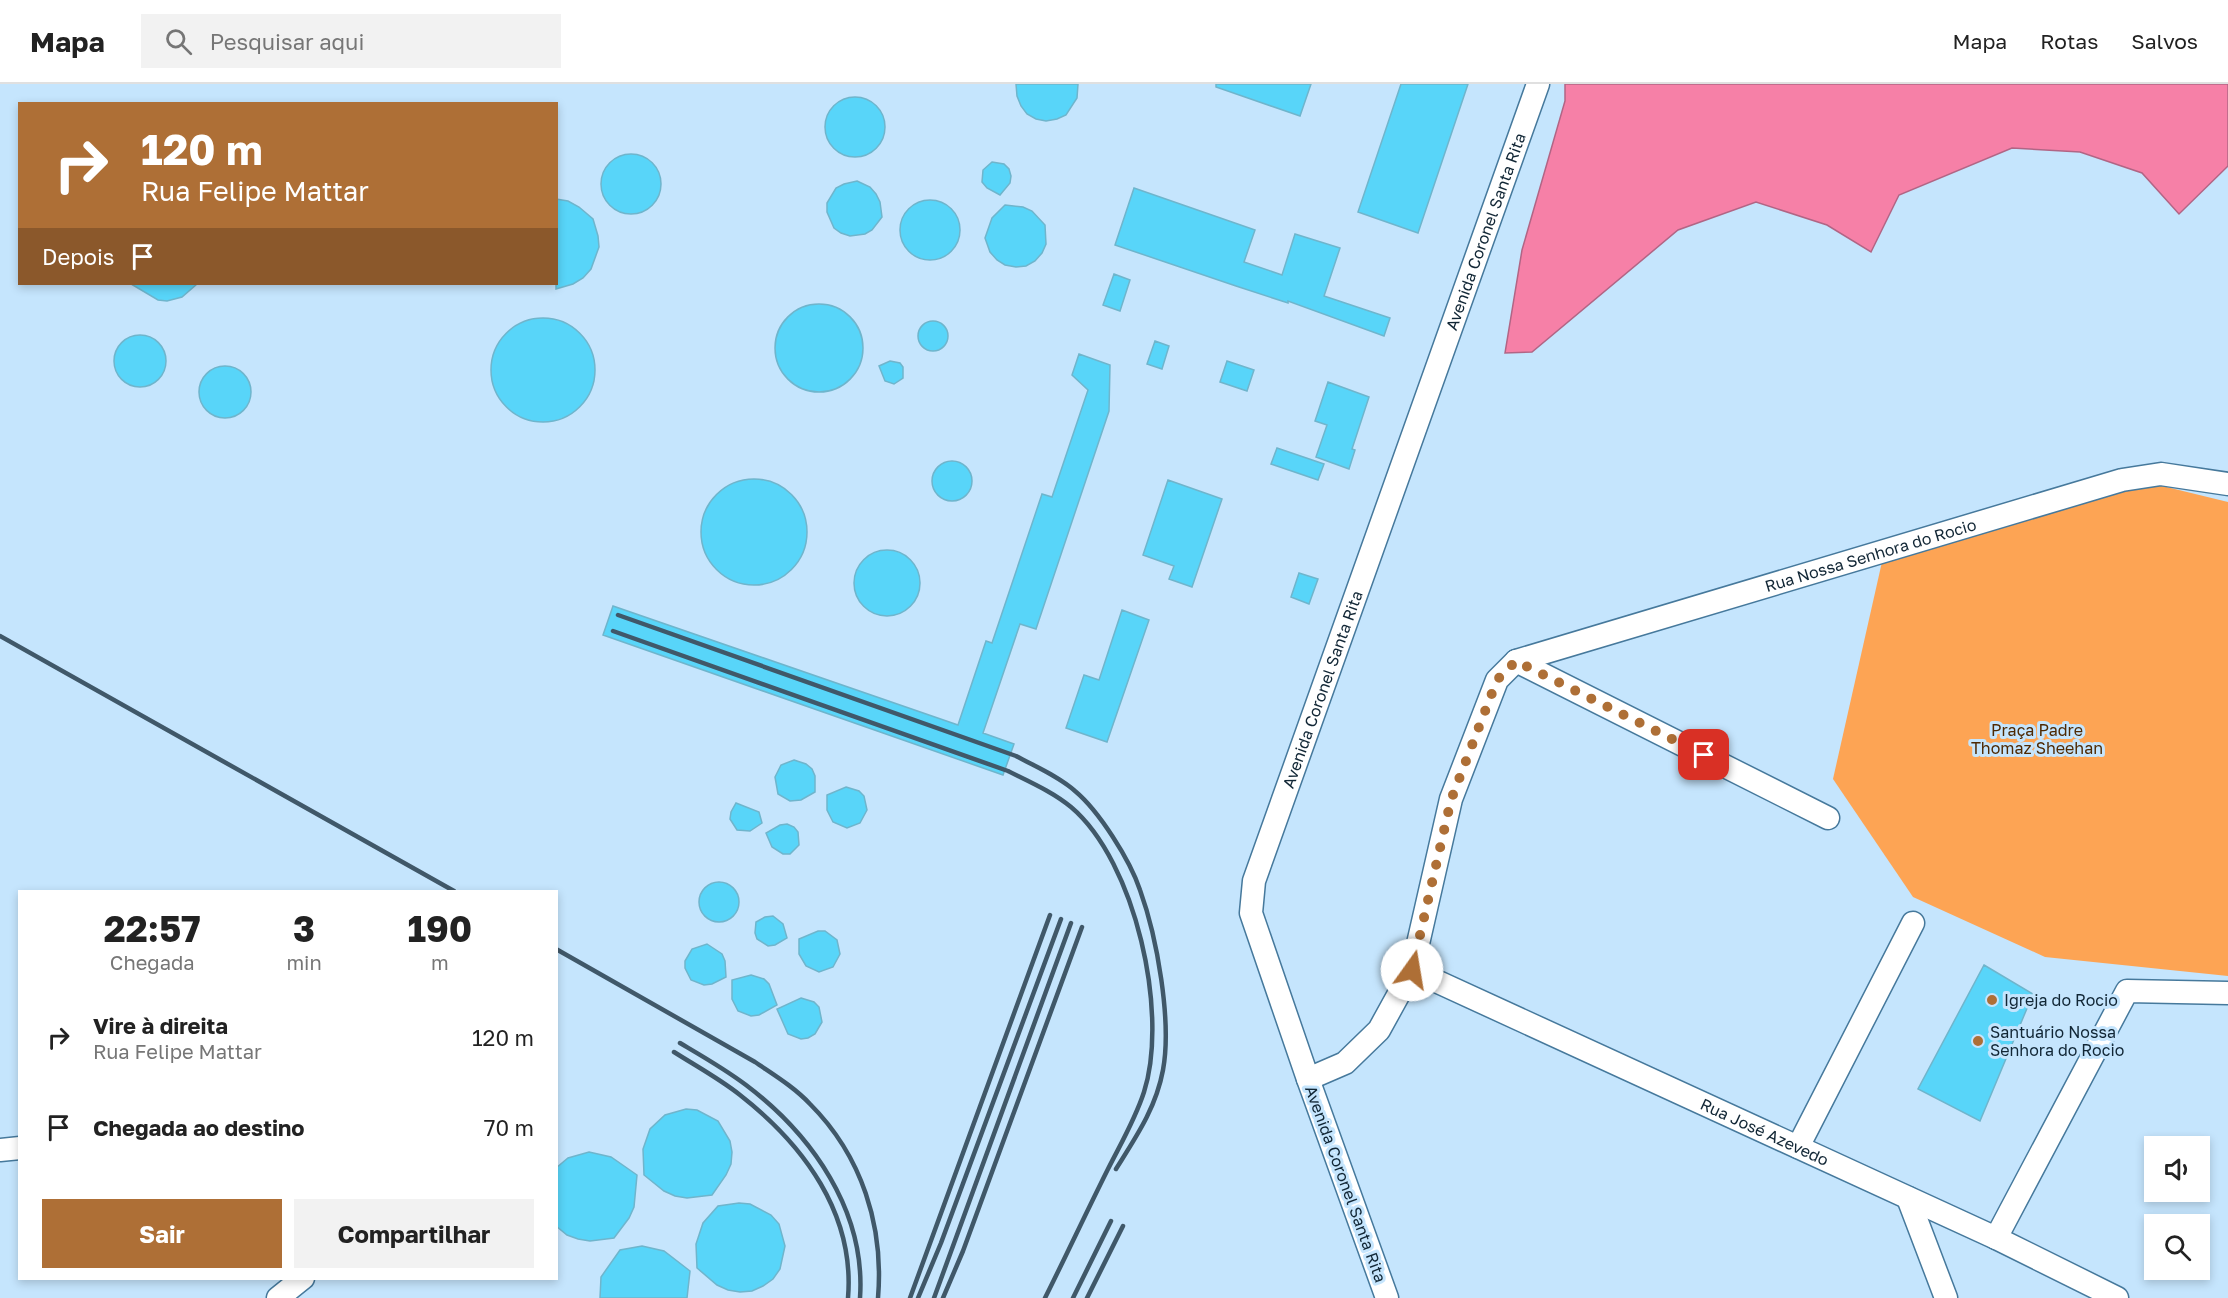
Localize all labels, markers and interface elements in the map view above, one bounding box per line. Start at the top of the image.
search box [141,14,561,68]
text: Mapa [30,25,105,58]
icon: search [162,25,195,58]
text: Pesquisar aqui [210,28,364,55]
text: Mapa [1953,28,2007,54]
text: Rotas [2040,28,2098,54]
text: Salvos [2131,28,2198,54]
text: 120 m [141,124,263,174]
icon: right [42,126,120,204]
street label: Avenida Coronel Santa Rita [1441,130,1530,333]
text: Rua Felipe Mattar [141,175,369,207]
icon: arrive [126,240,159,273]
text: Depois [42,243,114,270]
street label: Rua Nossa Senhora do Rocio [1762,514,1979,596]
street label: Avenida Coronel Santa Rita [1278,588,1367,791]
park label: Praça Padre Thomaz Sheehan [1971,720,2103,758]
pin [1678,729,1729,780]
icon: arrive [1687,738,1720,771]
text: 22:57 [104,907,201,950]
text: 3 [293,907,315,950]
text: 190 [407,907,472,950]
position arrow [1380,938,1444,1002]
text: Chegada [110,950,195,974]
text: min [286,950,322,974]
text: m [431,950,449,974]
place label: Igreja do Rocio [2004,990,2118,1010]
marker: Igreja do Rocio [1985,993,1999,1007]
text: Vire à direita [93,1012,228,1039]
icon: right [42,1021,75,1054]
place label: Santuário Nossa Senhora do Rocio [1990,1022,2124,1060]
text: 120 m [472,1024,534,1051]
marker: Santuário Nossa Senhora do Rocio [1971,1034,1985,1048]
text: Rua Felipe Mattar [93,1039,262,1063]
street label: Avenida Coronel Santa Rita [1301,1083,1391,1285]
street label: Rua José Azevedo [1697,1094,1832,1170]
icon: arrive [42,1111,75,1144]
text: Chegada ao destino [93,1114,305,1141]
text: 70 m [484,1114,534,1141]
map controls [2144,1136,2210,1280]
button: sound [2144,1136,2210,1202]
button: Sair [42,1199,282,1268]
button: Compartilhar [294,1199,534,1268]
button: search [2144,1214,2210,1280]

